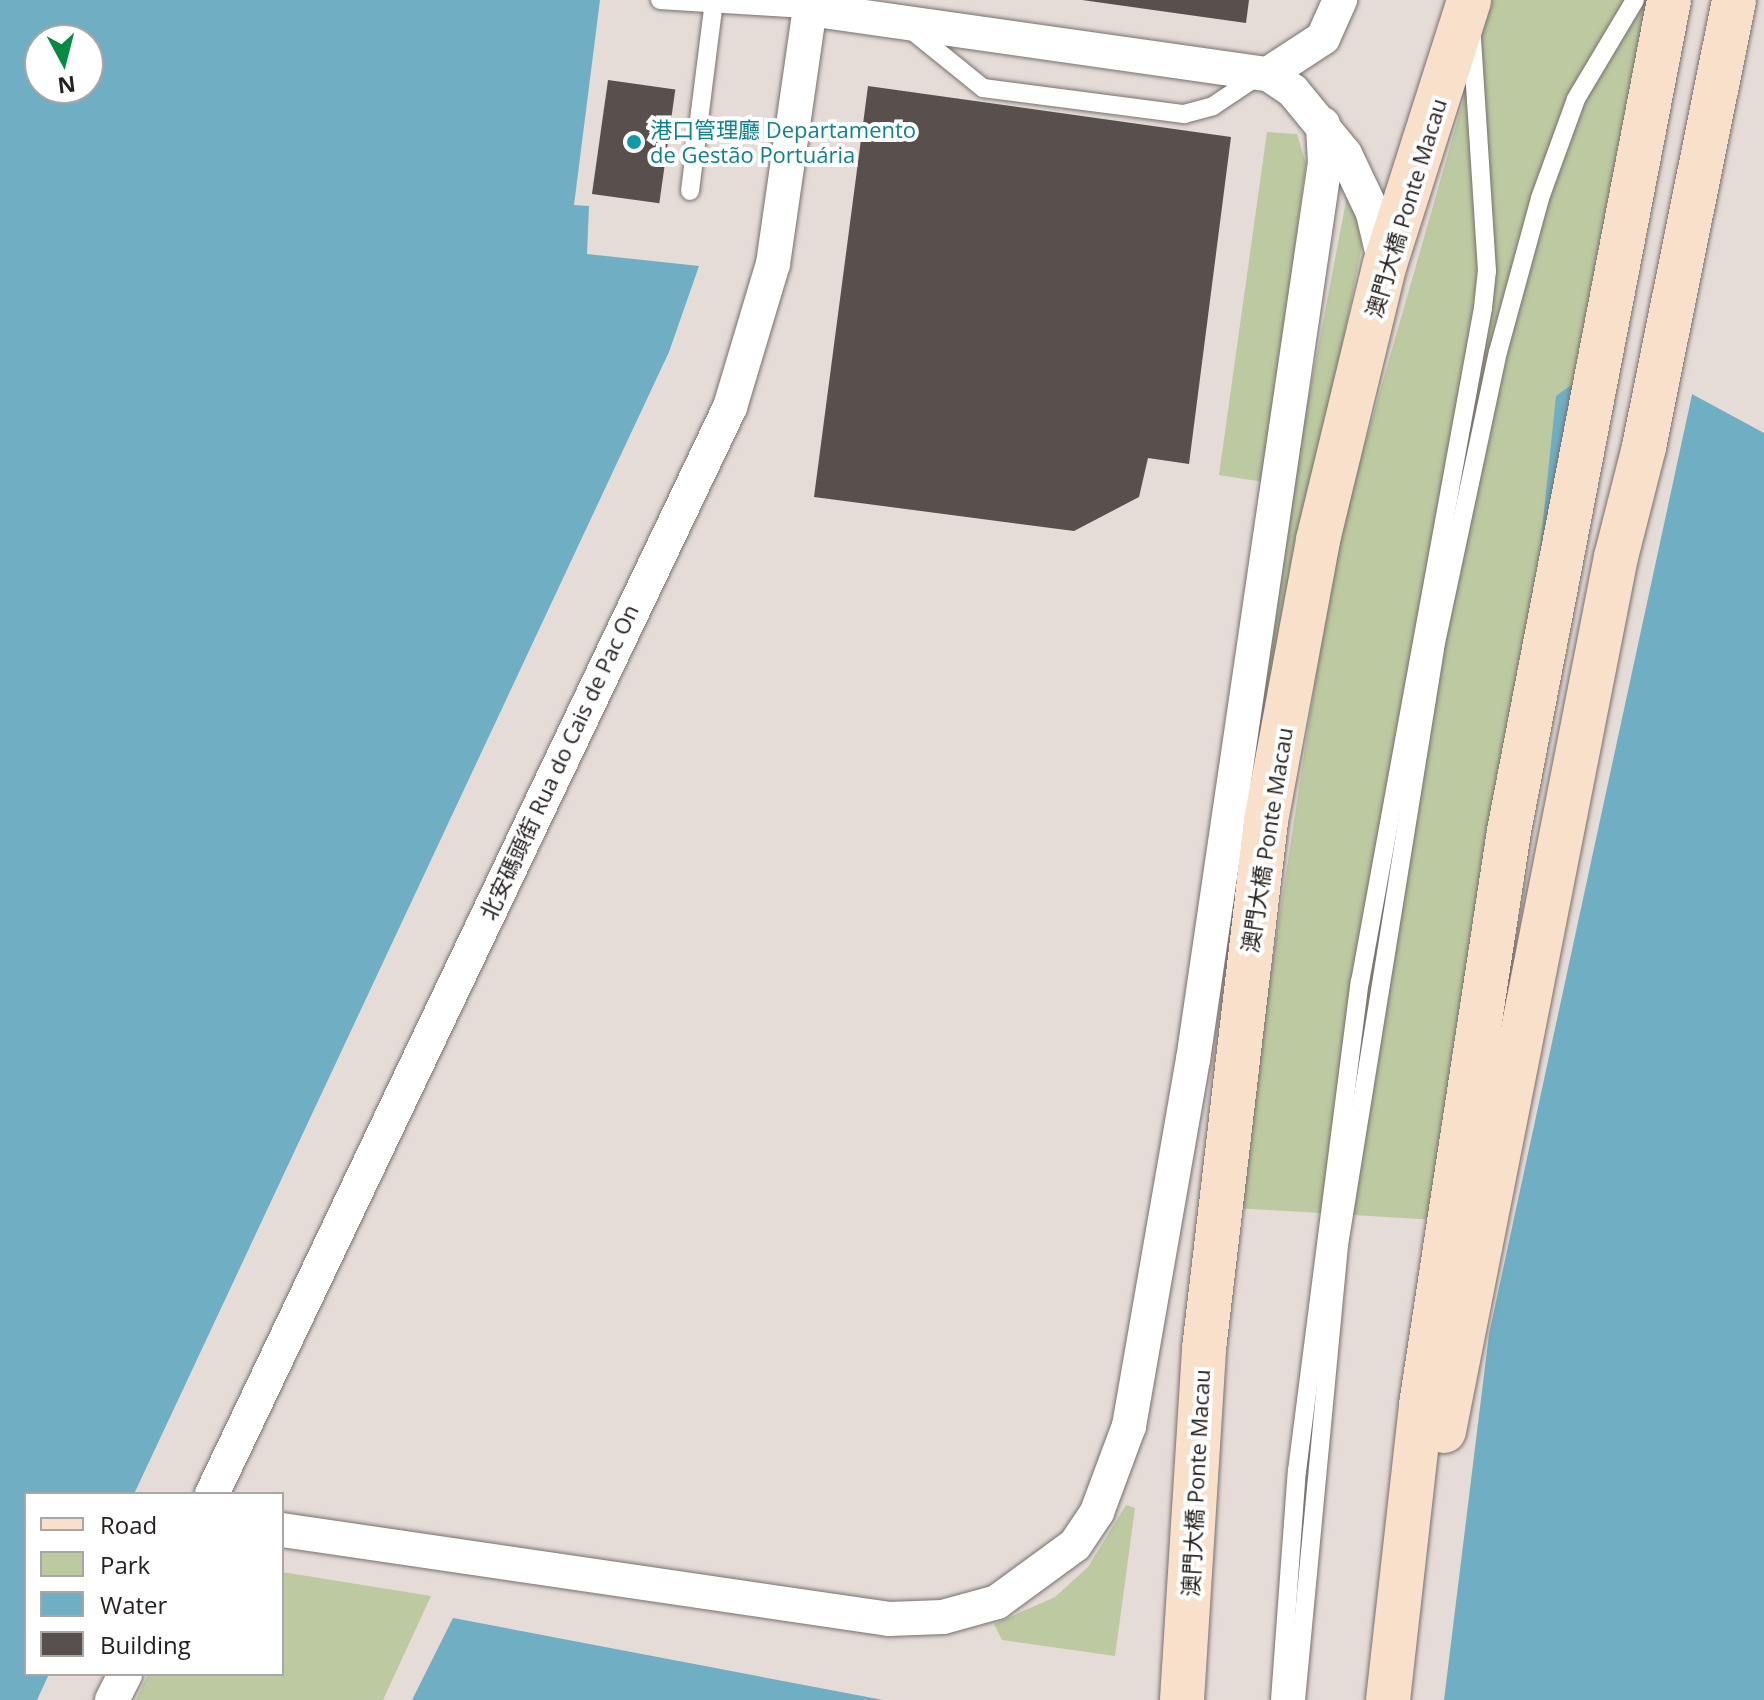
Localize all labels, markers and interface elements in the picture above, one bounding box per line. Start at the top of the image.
north arrow [24,24,104,104]
text: N [56,70,77,102]
street label: 澳門大橋 Ponte Macau [1360,95,1452,321]
place label: 港口管理廳 Departamento de Gestão Portuária [650,116,916,168]
marker: 港口管理廳 Departamento de Gestão Portuária [625,133,643,151]
street label: 北安碼頭街 Rua do Cais de Pac On [474,600,644,924]
street label: 澳門大橋 Ponte Macau [1236,725,1298,955]
street label: 澳門大橋 Ponte Macau [1177,1369,1215,1597]
legend [24,1492,284,1676]
text: Road [100,1508,157,1541]
text: Park [100,1548,150,1581]
text: Water [100,1588,167,1621]
text: Building [100,1628,191,1661]

